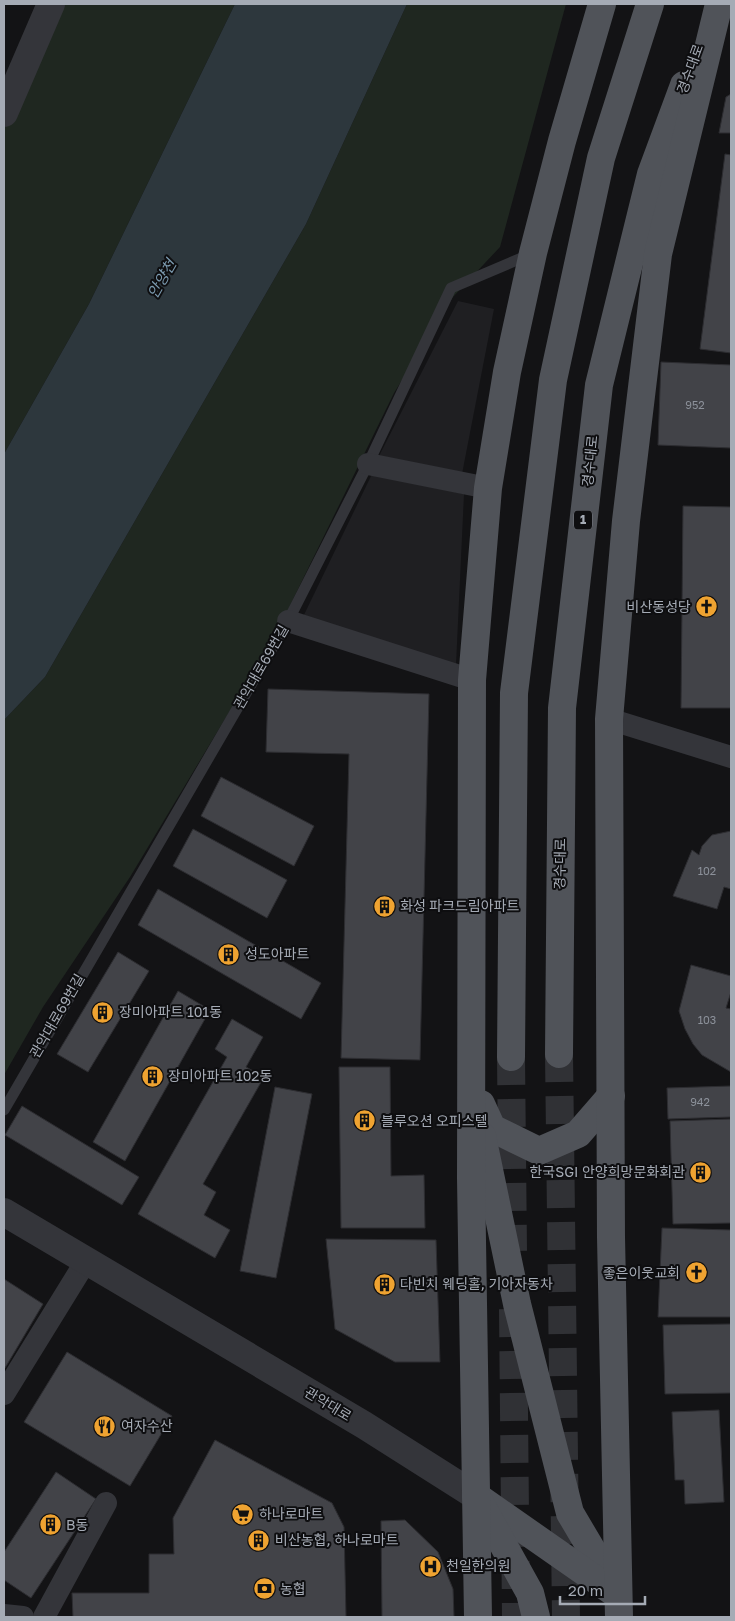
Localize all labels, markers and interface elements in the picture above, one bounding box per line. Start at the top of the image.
street label: 경수대로 [673,42,706,96]
water label: 안양천 [143,254,180,301]
house number: 952 [685,398,705,411]
street label: 경수대로 [578,434,601,487]
road number: 1 [574,510,592,530]
church icon: 비산동성당 [695,595,719,619]
place label: 비산동성당 [627,598,691,615]
street label: 관악대로69번길 [230,622,291,712]
street label: 경수대로 [551,838,568,890]
house number: 102 [698,864,716,877]
building icon: 화성 파크드림아파트 [372,894,396,918]
place label: 화성 파크드림아파트 [400,897,520,914]
building icon: 성도아파트 [217,942,241,966]
place label: 성도아파트 [245,945,310,962]
street label: 관악대로69번길 [26,971,87,1061]
building icon: 장미아파트 101동 [91,1000,115,1024]
place label: 장미아파트 101동 [119,1003,222,1020]
house number: 103 [698,1013,716,1026]
building icon: 장미아파트 102동 [140,1064,164,1088]
place label: 장미아파트 102동 [168,1067,272,1084]
house number: 942 [690,1095,710,1108]
building icon: 블루오션 오피스텔 [353,1109,377,1133]
place label: 블루오션 오피스텔 [381,1112,488,1129]
building icon: 한국SGI 안양희망문화회관 [689,1160,713,1184]
place label: 한국SGI 안양희망문화회관 [529,1163,685,1180]
church icon: 좋은이웃교회 [684,1261,708,1285]
place label: 좋은이웃교회 [603,1264,680,1281]
building icon: 다빈치 웨딩홀, 기아자동차 [372,1272,396,1296]
place label: 다빈치 웨딩홀, 기아자동차 [400,1275,553,1292]
street label: 관악대로 [302,1383,355,1424]
restaurant icon: 여자수산 [93,1414,117,1438]
place label: 여자수산 [121,1417,173,1434]
supermarket icon: 하나로마트 [231,1502,255,1526]
place label: 하나로마트 [259,1505,324,1522]
building icon: B동 [38,1513,62,1537]
place label: B동 [66,1516,88,1533]
building icon: 비산농협, 하나로마트 [247,1528,271,1552]
place label: 비산농협, 하나로마트 [275,1531,399,1548]
hospital icon: 천일한의원 [418,1554,442,1578]
place label: 천일한의원 [446,1557,510,1574]
scale bar [560,1574,645,1606]
bank icon: 농협 [252,1577,276,1601]
place label: 농협 [280,1580,306,1597]
text: 20 m [568,1581,603,1599]

